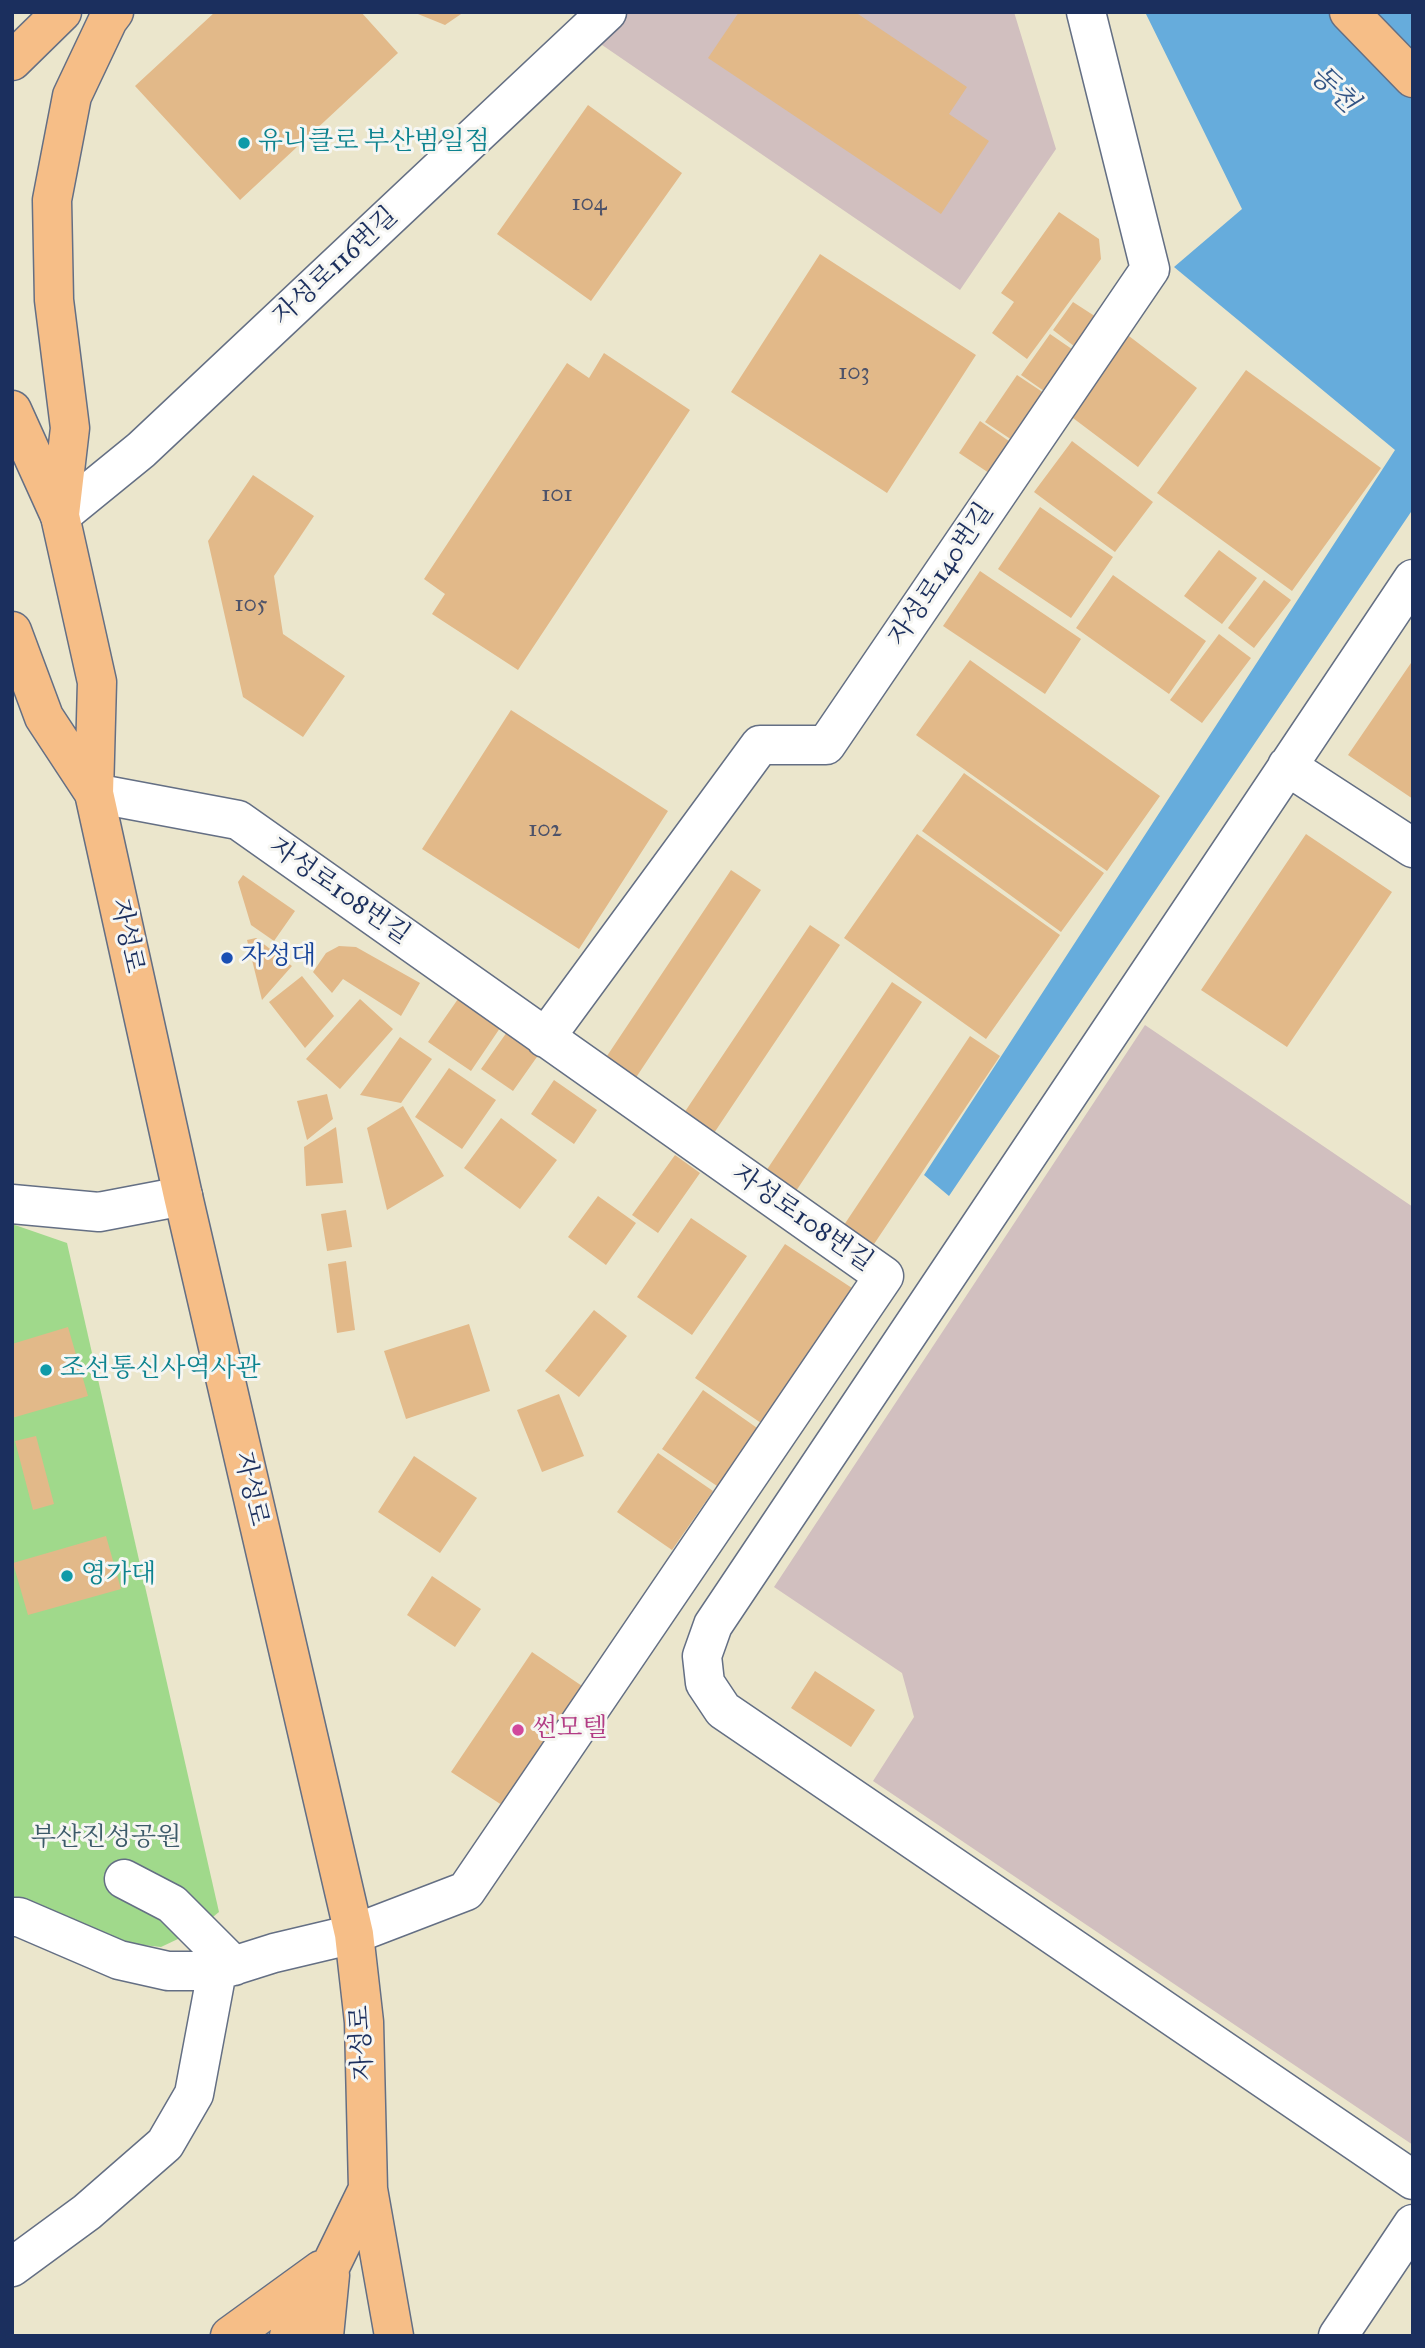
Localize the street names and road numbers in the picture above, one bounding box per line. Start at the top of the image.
street label: 자성로116번길 [267,201,405,333]
street label: 자성로140번길 [883,498,1001,652]
street label: 자성로108번길 [263,832,415,952]
street label: 자성로 [103,896,149,976]
street label: 자성로108번길 [726,1159,878,1279]
street label: 자성로 [226,1449,274,1529]
street label: 자성로 [345,2005,381,2081]

